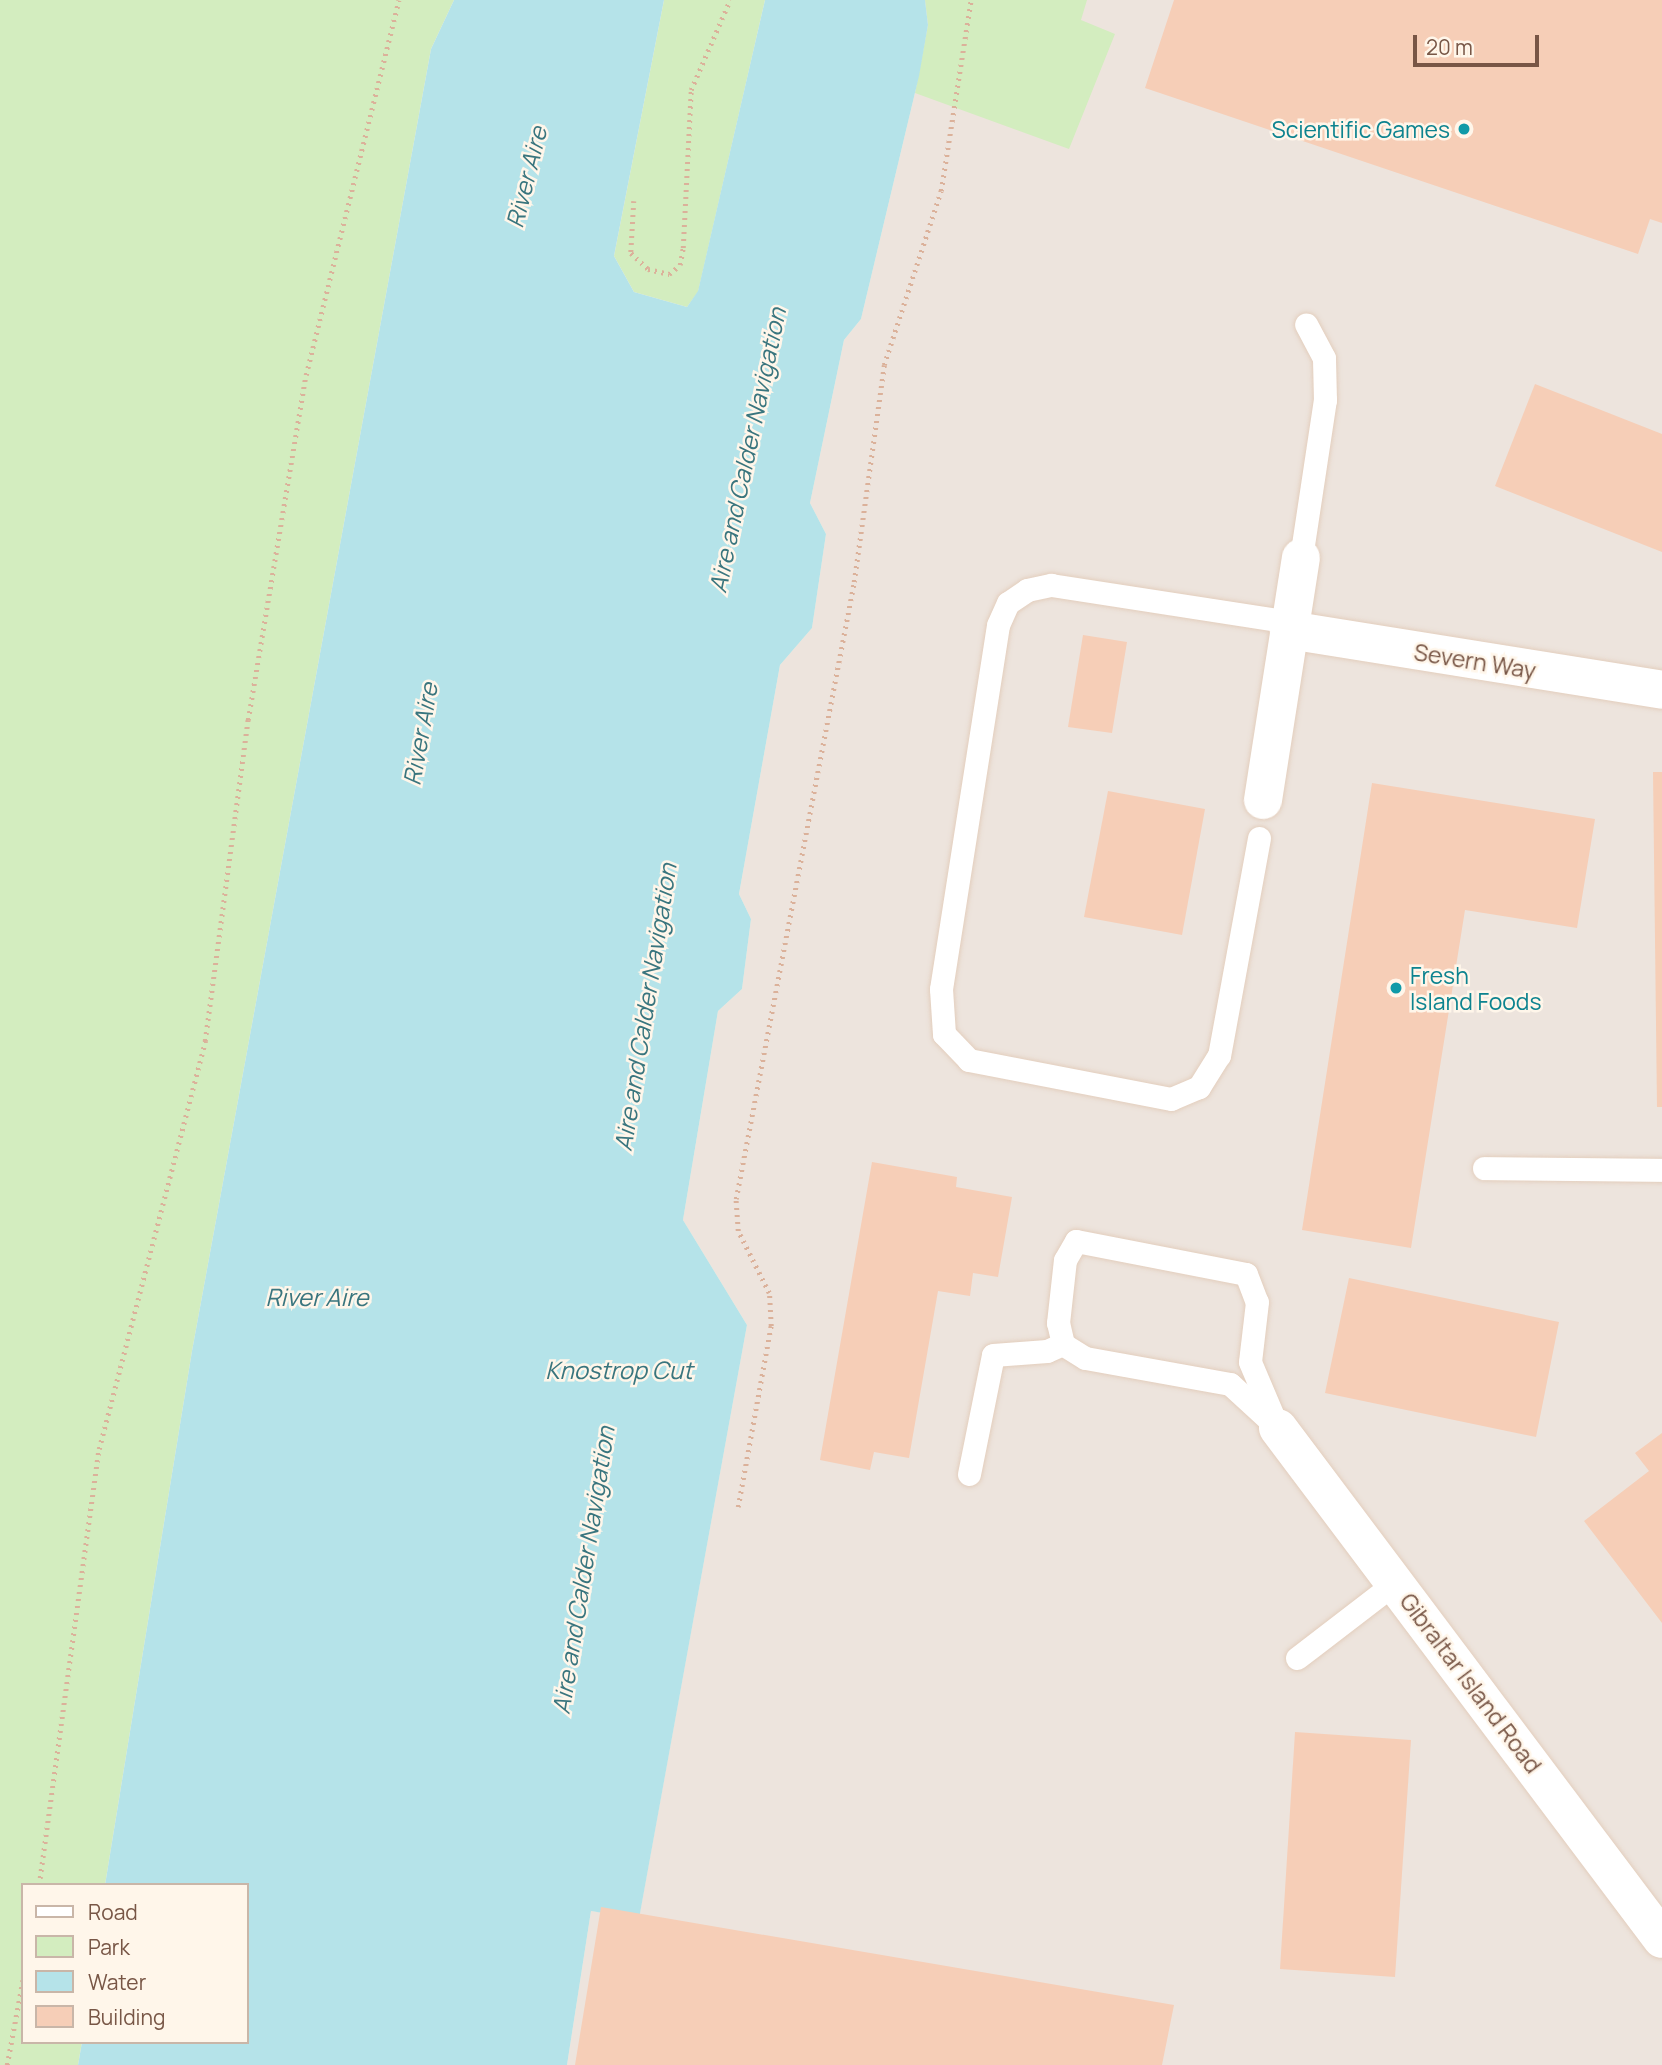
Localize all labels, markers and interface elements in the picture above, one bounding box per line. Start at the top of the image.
scale bar [1417,21,1543,65]
text: 20 m [1426,33,1473,61]
place label: Scientific Games [1272,115,1450,143]
marker: Scientific Games [1456,121,1472,137]
water label: River Aire [500,123,552,231]
water label: Aire and Calder Navigation [703,305,791,595]
street label: Severn Way [1412,638,1538,684]
water label: River Aire [397,681,443,787]
water label: Aire and Calder Navigation [608,861,682,1153]
place label: Fresh Island Foods [1410,961,1542,1015]
marker: Fresh Island Foods [1388,980,1404,996]
water label: River Aire [265,1283,369,1311]
water label: Knostrop Cut [545,1356,693,1384]
water label: Aire and Calder Navigation [546,1424,620,1716]
street label: Gibraltar Island Road [1394,1588,1548,1778]
legend [21,1883,248,2044]
text: Road [88,1898,138,1926]
text: Park [88,1933,130,1961]
text: Water [88,1968,146,1996]
text: Building [88,2003,165,2031]

